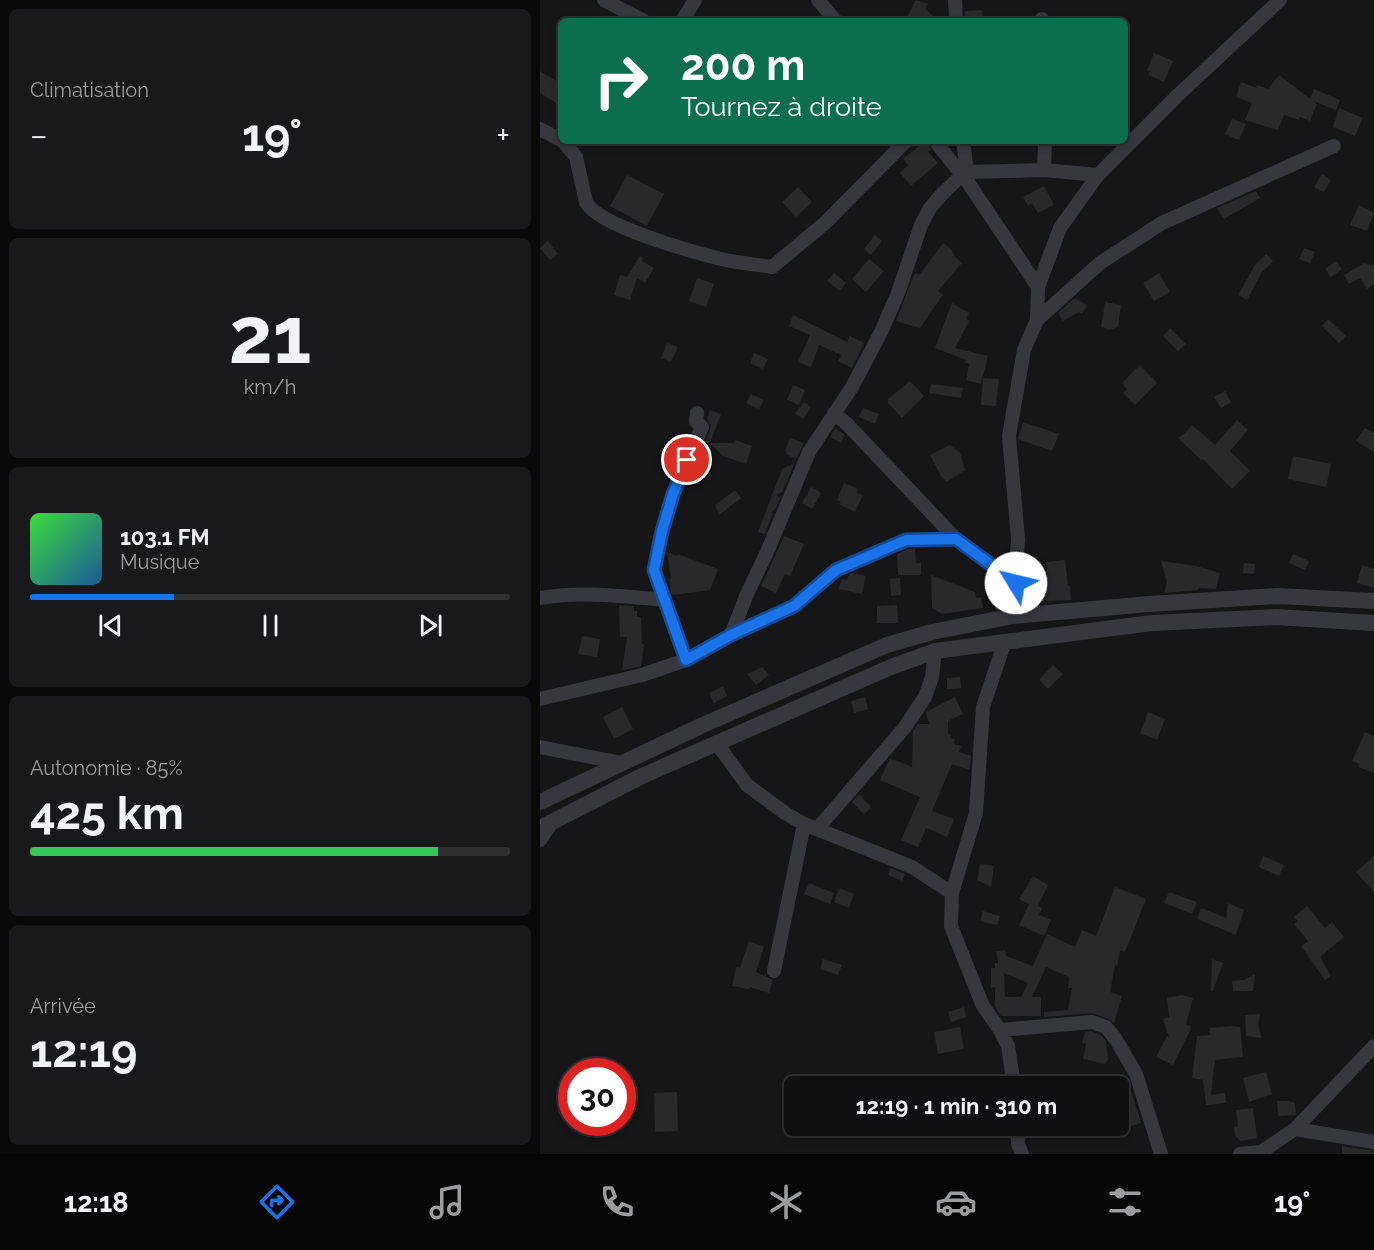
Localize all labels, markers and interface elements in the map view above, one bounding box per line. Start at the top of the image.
text: 200 m [681,41,805,90]
icon: right [582,42,660,120]
text: Climatisation [30,78,149,102]
text: Tournez à droite [681,91,882,122]
text: 19° [242,109,302,162]
text: − [30,116,48,155]
text: + [496,116,510,155]
text: 21 [229,290,311,381]
text: km/h [244,375,296,399]
pin [661,434,712,485]
icon: arrive [670,443,703,476]
text: 103.1 FM [120,524,209,550]
text: Musique [120,550,199,574]
position arrow [984,551,1048,615]
icon: previous [94,609,127,642]
icon: pause [254,609,287,642]
icon: next [414,609,447,642]
text: Autonomie · 85% [30,756,183,780]
text: 425 km [30,787,184,840]
text: Arrivée [30,994,96,1018]
text: 12:19 [30,1025,137,1078]
speed limit sign: 30 [558,1058,636,1136]
text: 12:19 · 1 min · 310 m [856,1093,1057,1119]
icon: directions [256,1181,298,1223]
icon: music [426,1181,468,1223]
icon: phone [596,1181,638,1223]
icon: climate [765,1181,807,1223]
icon: car [935,1181,977,1223]
icon: filters [1104,1181,1146,1223]
text: 12:18 [64,1187,129,1218]
text: 19° [1274,1187,1310,1218]

